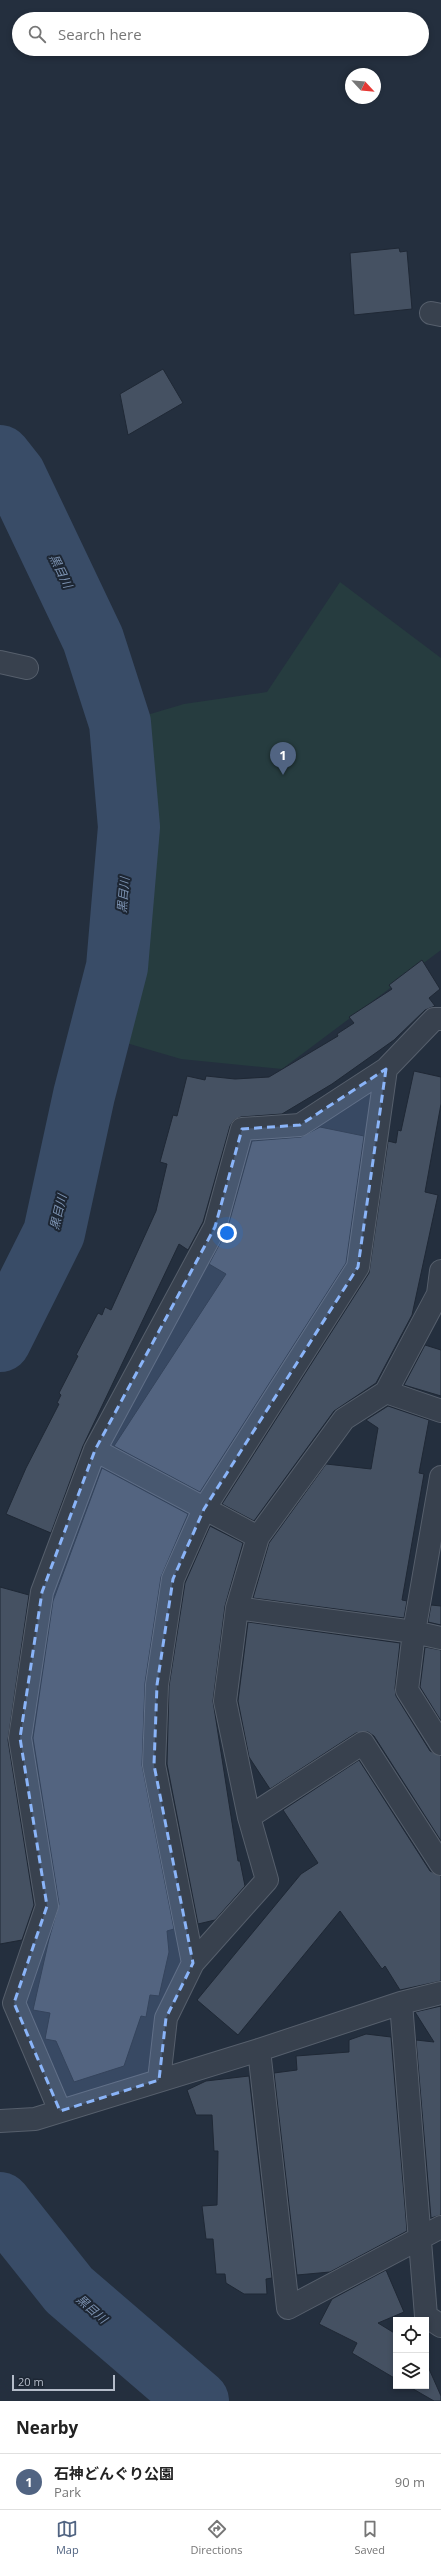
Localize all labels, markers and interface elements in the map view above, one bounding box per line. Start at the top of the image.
search box [12,12,429,56]
icon: search [26,23,48,45]
text: Search here [58,24,142,44]
north arrow [345,68,381,104]
water label: 黒目川 [45,551,77,593]
pin: 1 [270,742,296,775]
water label: 黒目川 [113,874,133,914]
water label: 黒目川 [46,1191,71,1231]
your location [217,1223,237,1243]
water label: 黒目川 [73,2291,113,2329]
map controls [393,2317,429,2389]
button: locate [393,2317,429,2353]
button: layers [393,2353,429,2389]
scale bar [12,2373,115,2392]
text: 20 m [18,2374,44,2389]
text: Nearby [16,2416,78,2439]
text: 石神どんぐり公園 [54,2463,174,2483]
text: 1 [25,2473,33,2491]
text: 90 m [395,2473,425,2491]
text: Park [54,2483,81,2501]
tab: Map [56,2518,79,2557]
tab: Directions [191,2518,243,2557]
tab: Saved [354,2518,385,2557]

